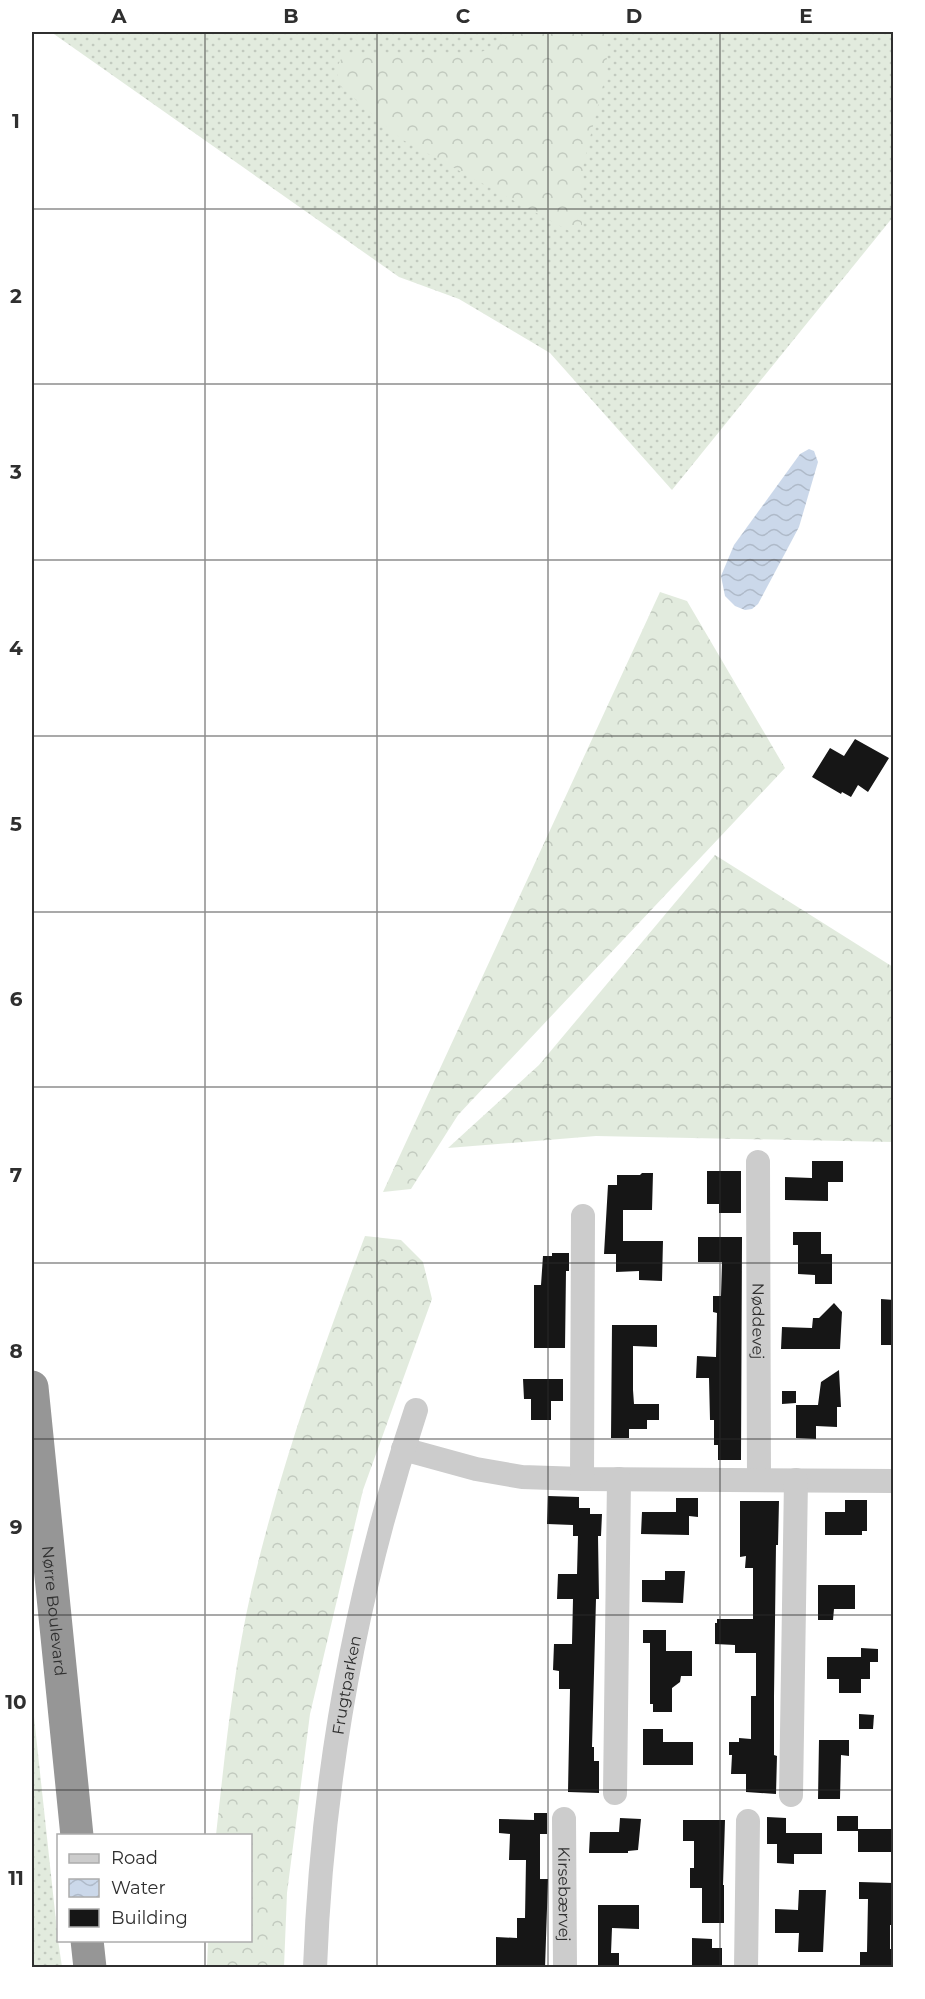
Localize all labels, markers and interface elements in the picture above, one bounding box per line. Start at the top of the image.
text: A [110,4,127,28]
text: B [283,4,299,28]
text: C [456,4,471,28]
text: D [626,4,642,28]
text: E [799,4,813,28]
text: 1 [12,109,20,133]
text: 2 [10,284,22,308]
text: 3 [9,460,22,484]
text: 4 [9,636,23,660]
text: 5 [10,812,22,836]
text: 6 [10,987,23,1011]
text: 7 [10,1163,22,1187]
street label: Nøddevej [749,1283,768,1359]
text: 8 [9,1339,23,1363]
text: 9 [10,1515,22,1539]
street label: Nørre Boulevard [38,1545,70,1677]
street label: Frugtparken [328,1633,365,1736]
text: 10 [5,1690,27,1714]
legend [57,1834,252,1942]
street label: Kirsebærvej [555,1846,574,1942]
text: Road [111,1847,158,1869]
text: 11 [8,1866,24,1890]
text: Water [111,1877,166,1899]
text: Building [111,1907,188,1929]

